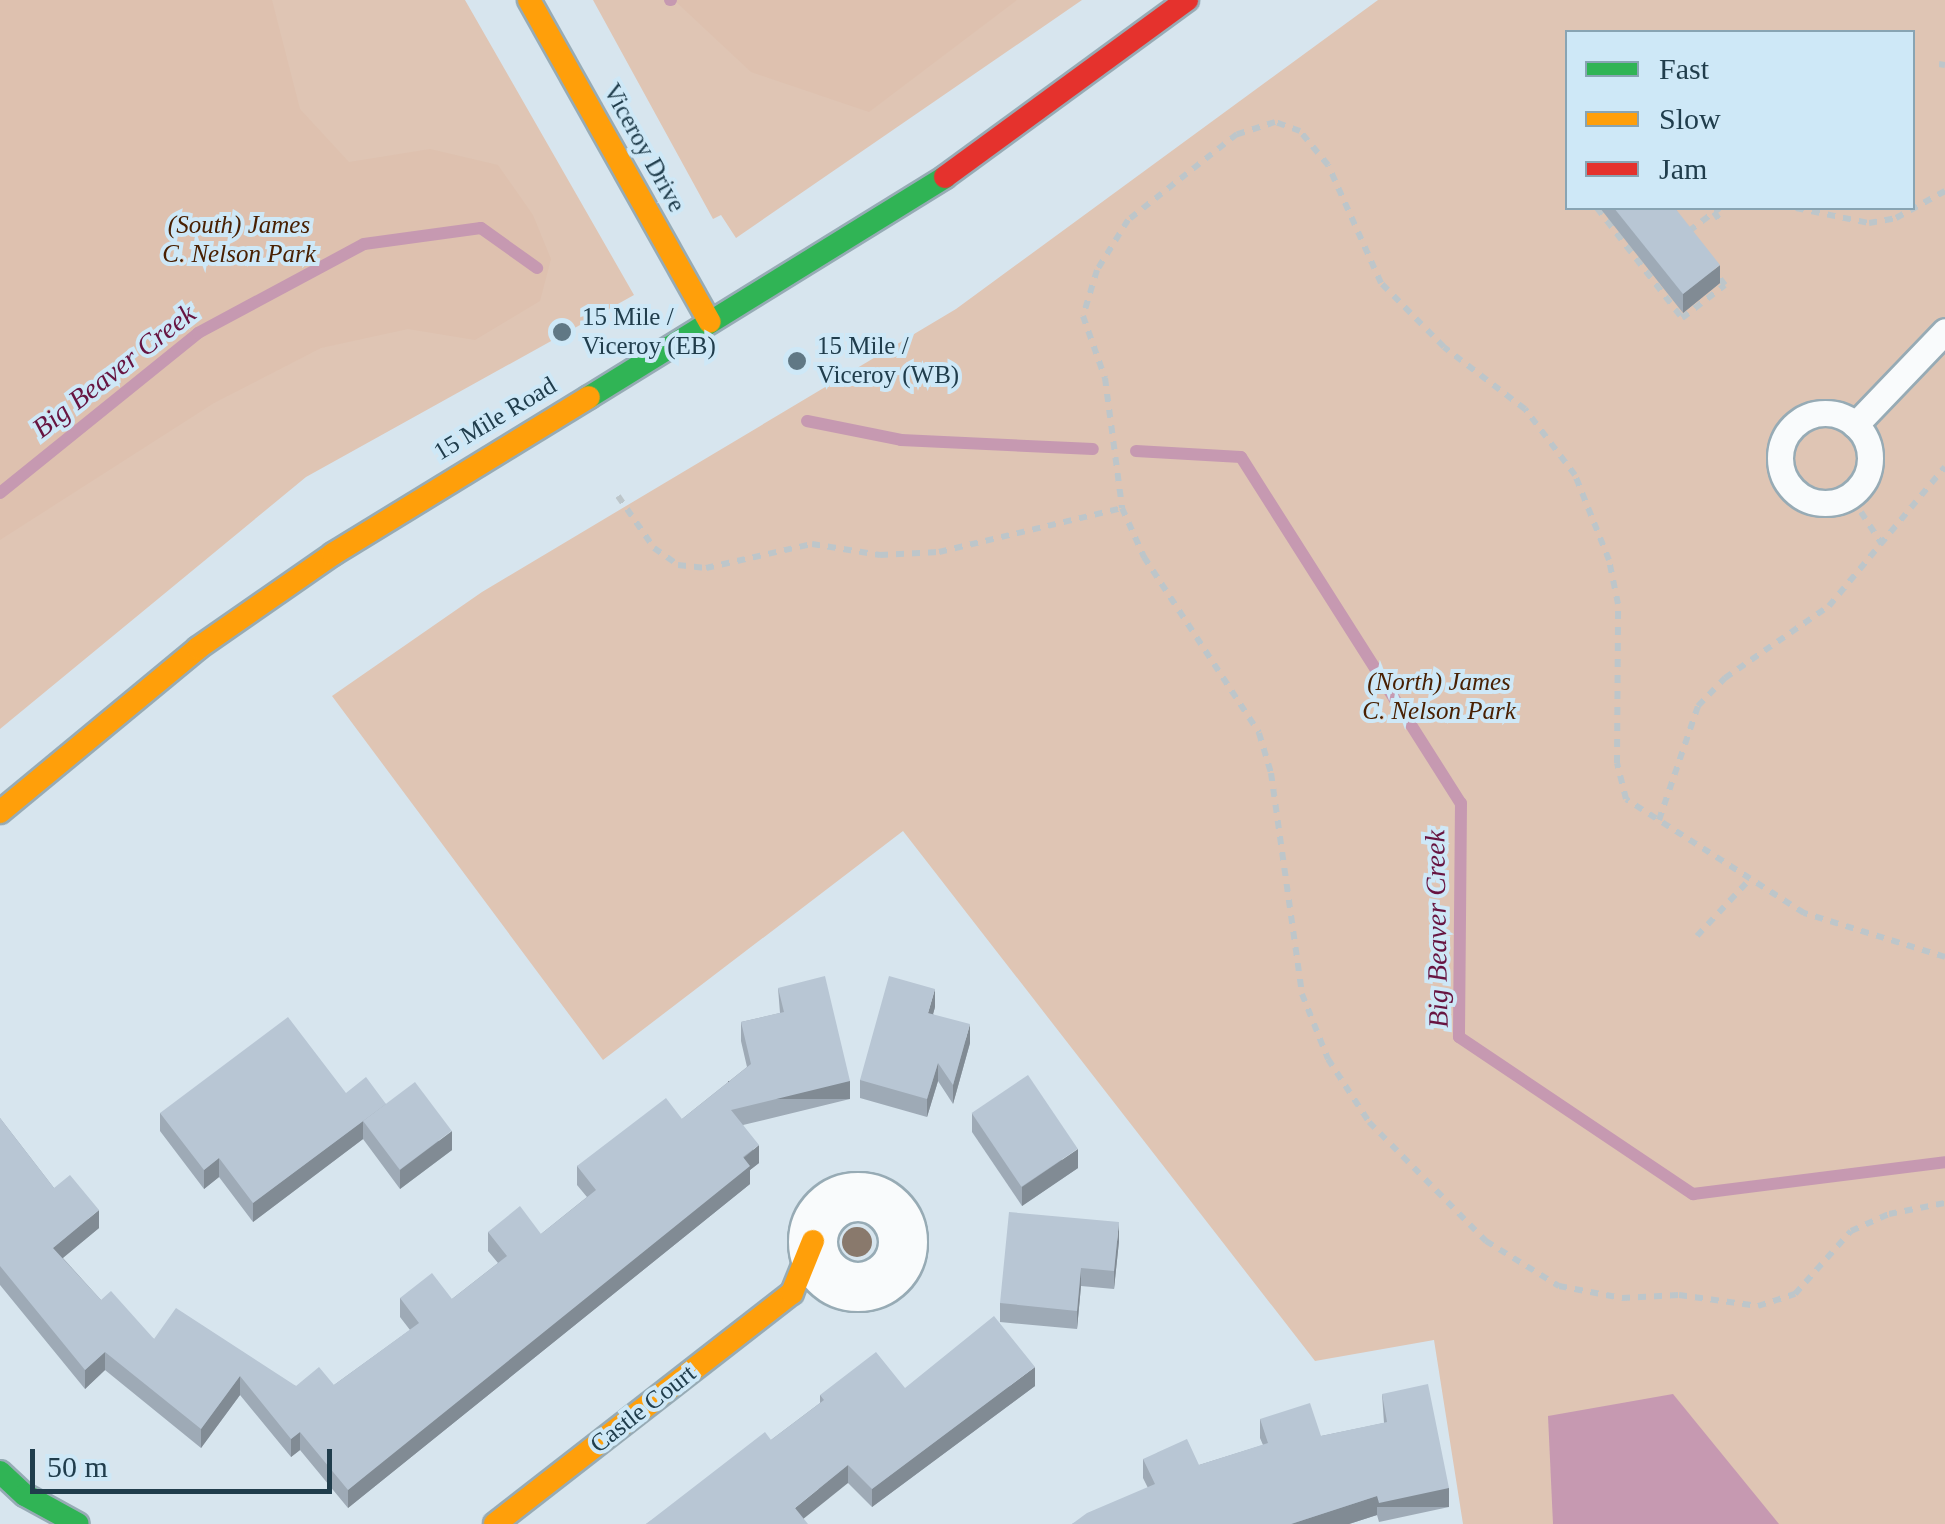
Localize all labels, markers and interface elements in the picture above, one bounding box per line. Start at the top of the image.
legend [1565,30,1915,210]
text: Fast [1659,52,1709,85]
street label: Viceroy Drive [596,79,692,217]
text: Slow [1659,102,1721,135]
text: Jam [1659,152,1707,185]
park label: (South) James C. Nelson Park [162,211,316,270]
water label: Big Beaver Creek [26,297,202,445]
place label: 15 Mile / Viceroy (EB) [582,303,716,362]
marker: 15 Mile / Viceroy (EB) [551,321,573,343]
place label: 15 Mile / Viceroy (WB) [817,332,959,391]
marker: 15 Mile / Viceroy (WB) [786,350,808,372]
street label: 15 Mile Road [428,371,562,467]
park label: (North) James C. Nelson Park [1362,668,1516,727]
water label: Big Beaver Creek [1418,830,1456,1028]
street label: Castle Court [584,1358,702,1460]
scale bar [35,1429,338,1491]
text: 50 m [47,1450,108,1483]

